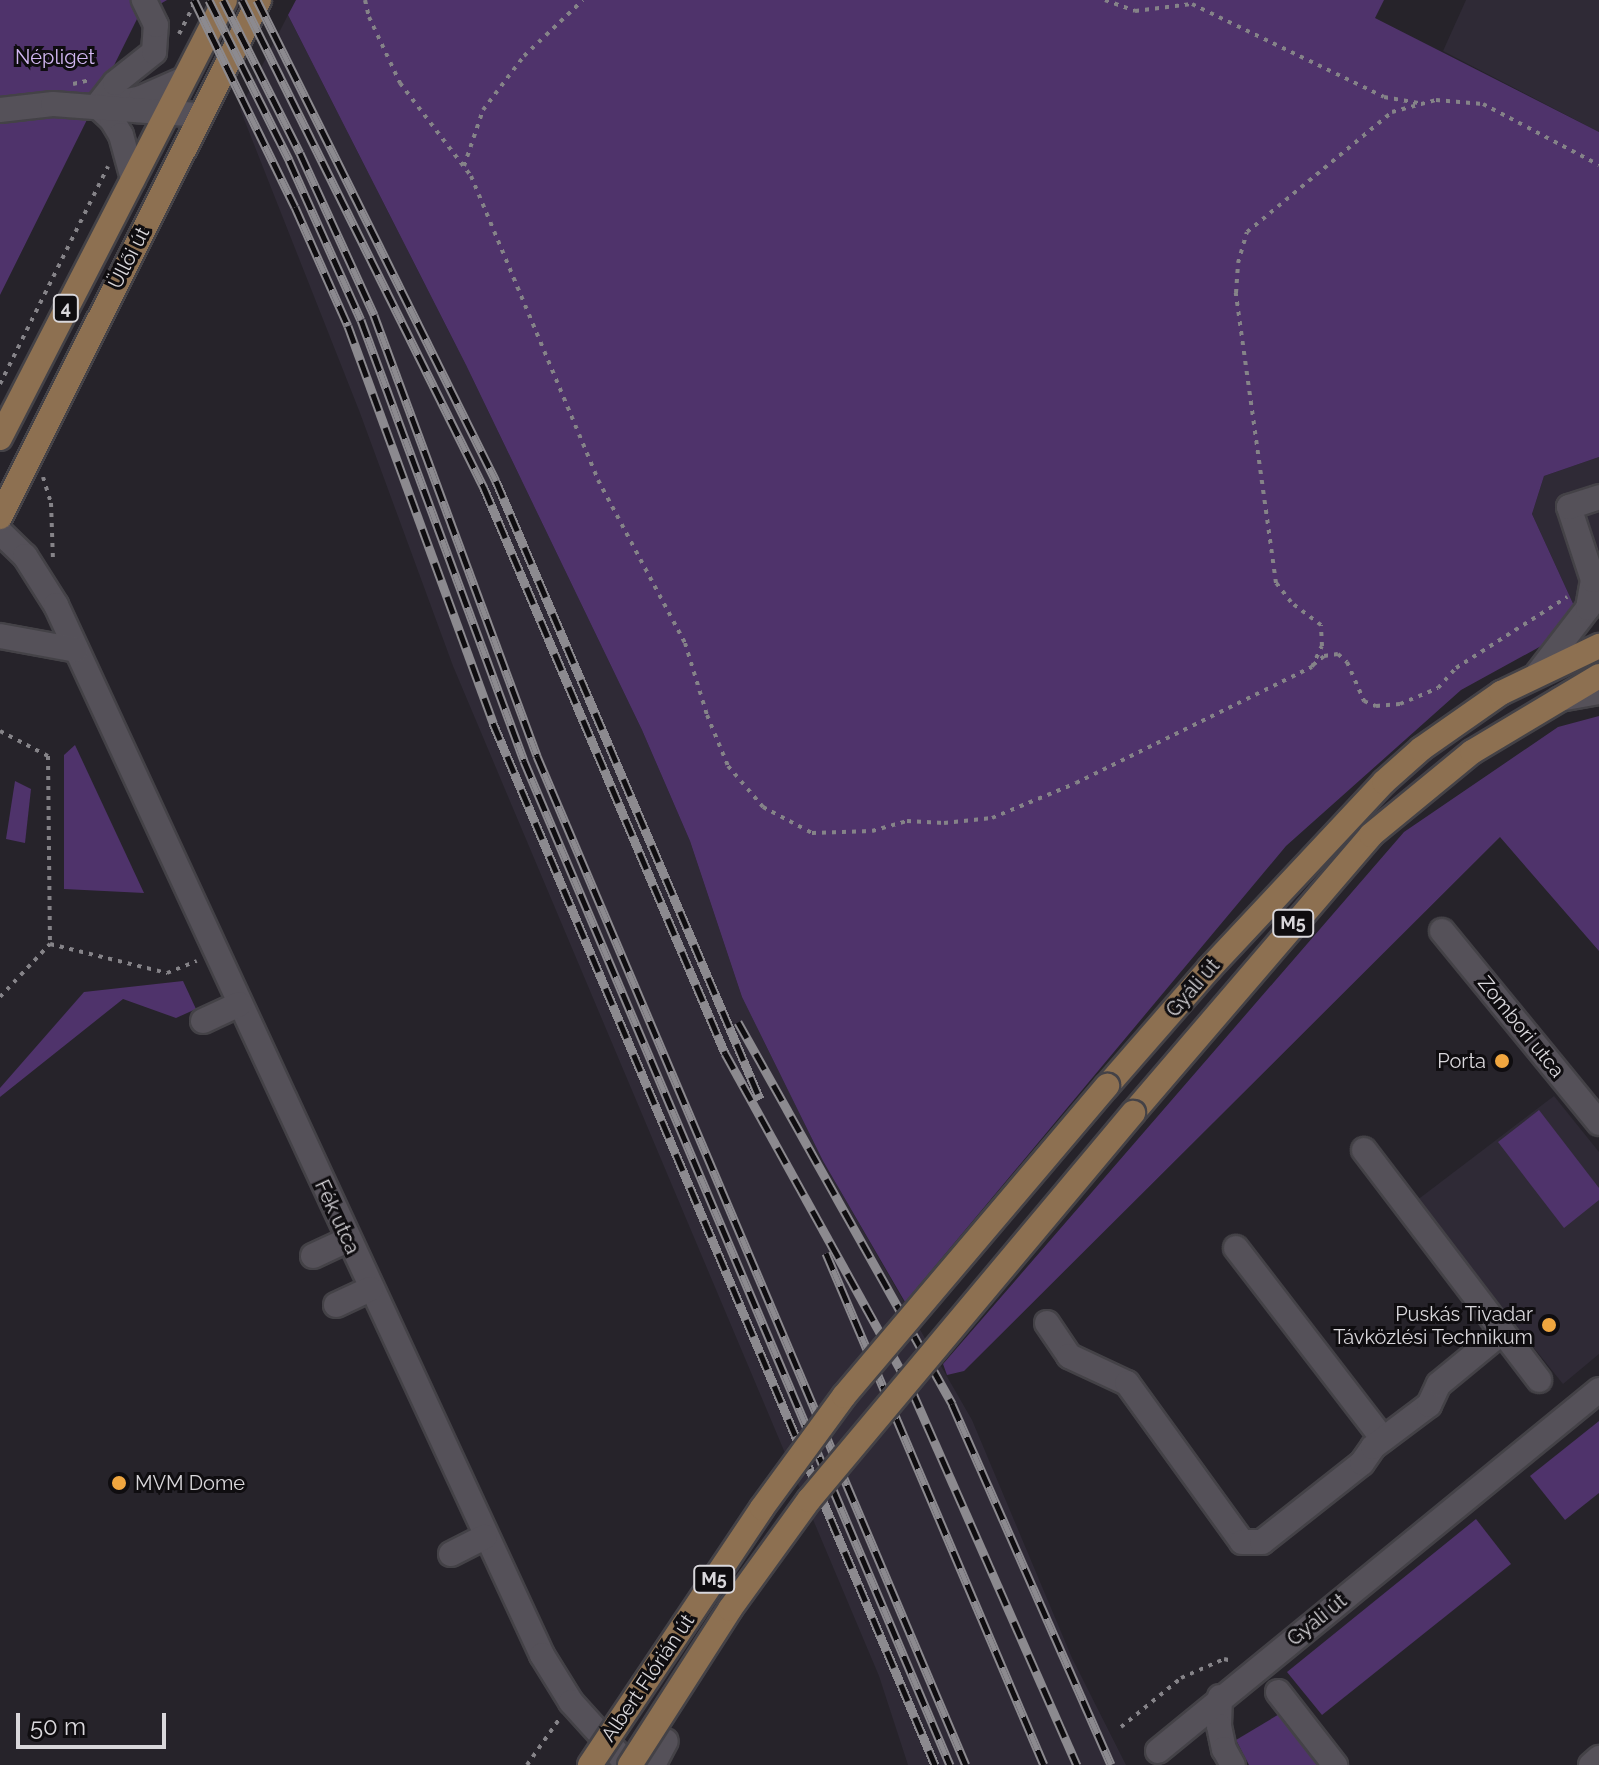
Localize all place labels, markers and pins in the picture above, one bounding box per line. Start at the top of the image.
place label: Porta [1437,1049,1486,1073]
marker: Porta [1493,1052,1511,1070]
place label: Puskás Tivadar Távközlési Technikum [1333,1302,1533,1349]
marker: Puskás Tivadar Távközlési Technikum [1540,1316,1558,1334]
place label: MVM Dome [135,1471,245,1495]
marker: MVM Dome [110,1474,128,1492]

